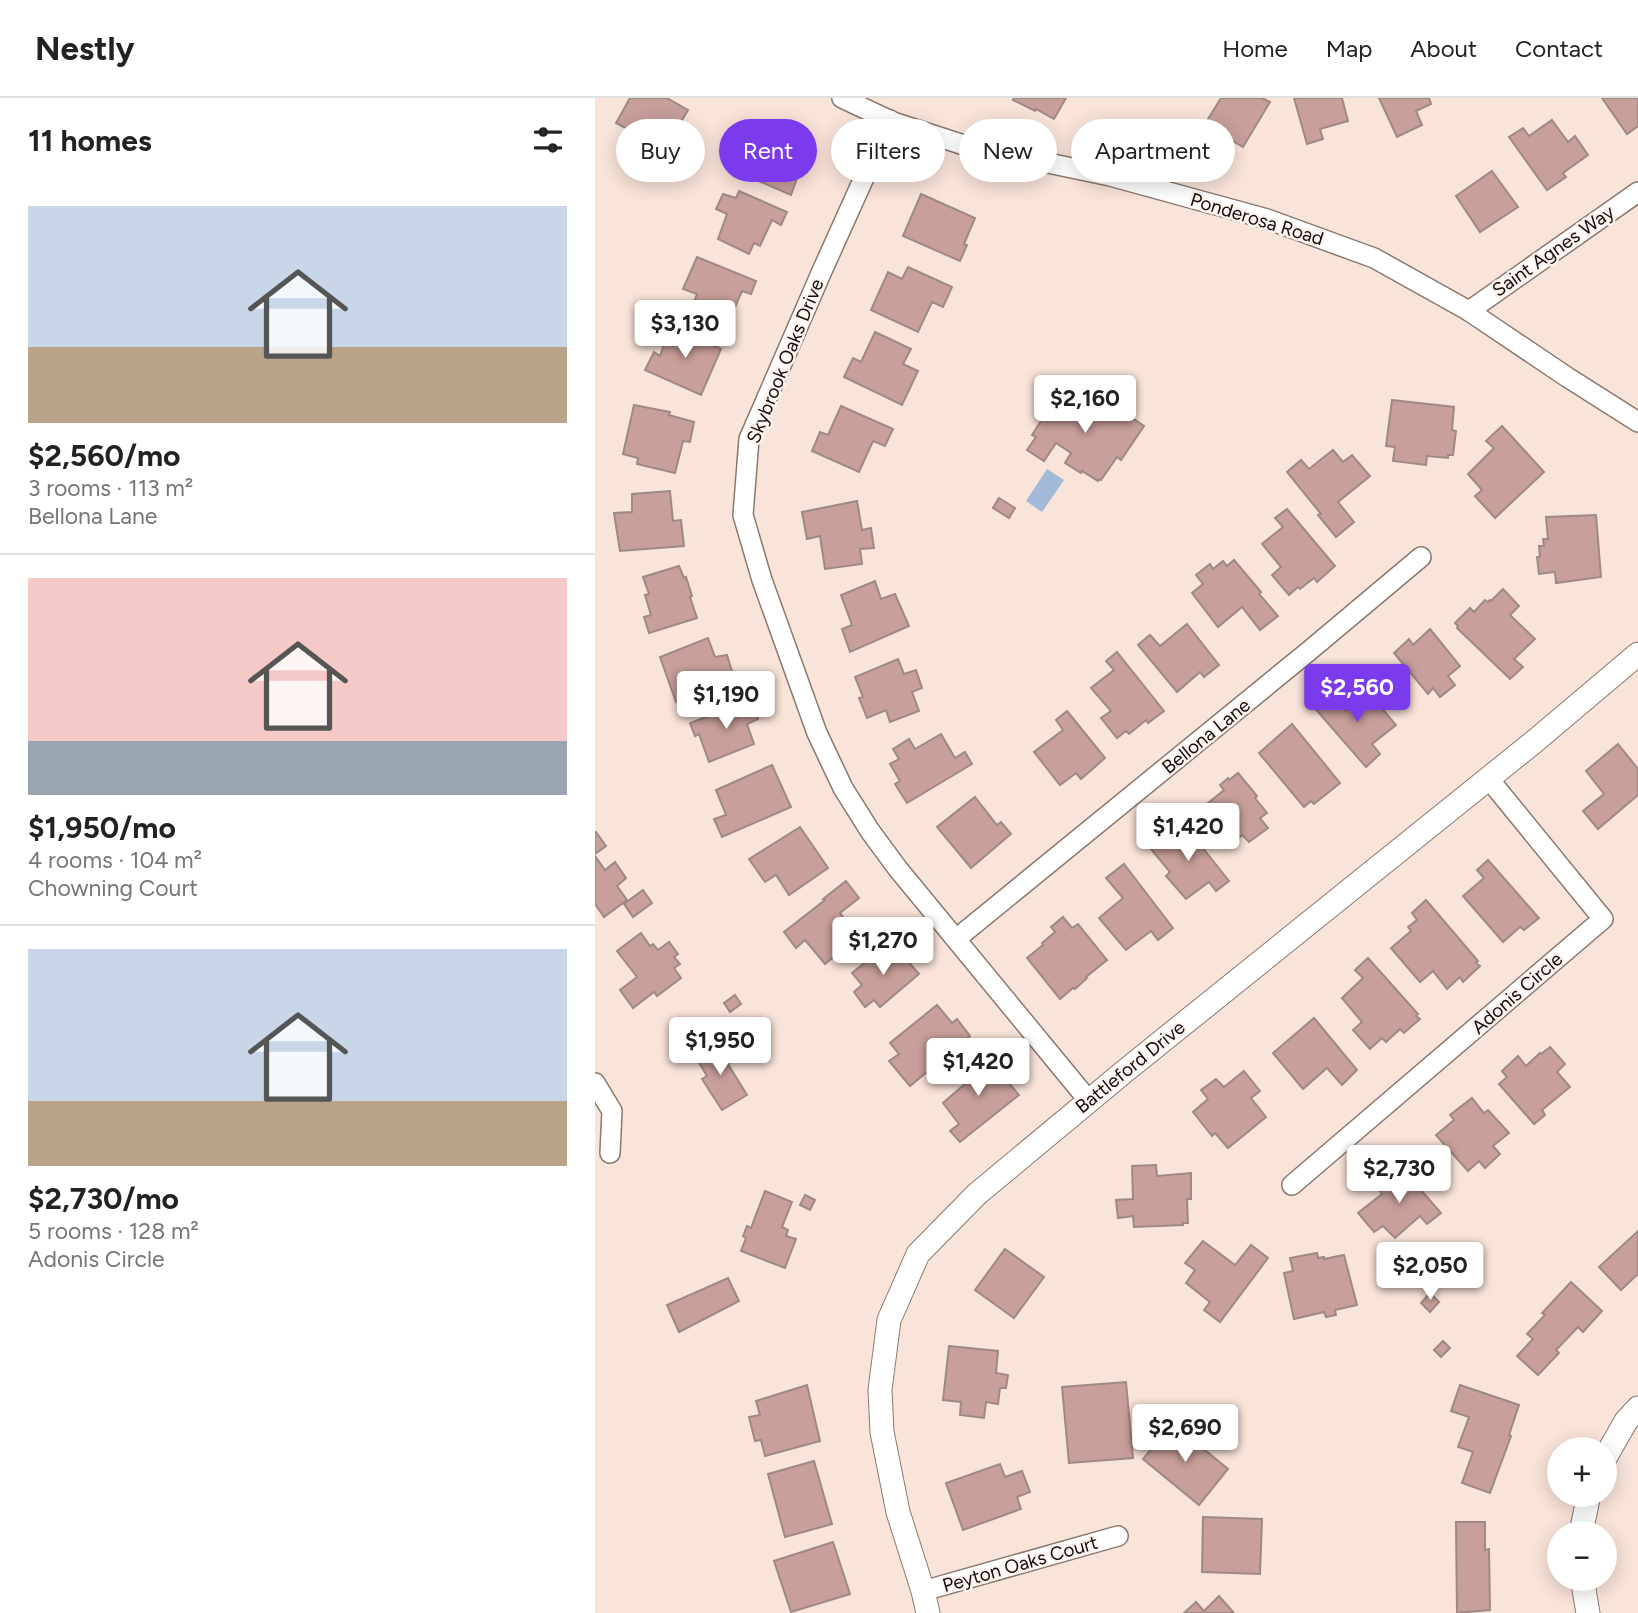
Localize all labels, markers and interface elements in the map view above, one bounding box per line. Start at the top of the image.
text: Nestly [35,29,135,68]
text: Home [1222,34,1288,63]
text: Map [1326,34,1372,63]
text: About [1410,34,1477,63]
text: Contact [1515,34,1603,63]
chip: Buy [616,119,705,182]
chip: Rent [719,119,817,182]
chip: Filters [831,119,945,182]
chip: New [959,119,1057,182]
chip: Apartment [1071,119,1235,182]
icon: filters [529,121,567,159]
text: 11 homes [28,122,152,159]
street label: Ponderosa Road [1187,188,1327,250]
street label: Saint Agnes Way [1488,200,1618,302]
icon: home [235,251,361,377]
street label: Skybrook Oaks Drive [741,275,829,447]
pin: $3,130 [628,300,742,360]
text: $3,130 [651,309,719,337]
pin: $2,160 [1028,376,1142,435]
text: $2,160 [1050,384,1120,412]
text: $2,560/mo [28,437,181,474]
text: 3 rooms · 113 m² [28,474,193,502]
text: Bellona Lane [28,502,157,530]
icon: home [235,623,361,749]
pin: $2,560 [1300,664,1414,724]
pin: $1,190 [669,672,783,731]
text: $2,560 [1320,673,1394,701]
text: $1,190 [693,680,759,708]
street label: Bellona Lane [1157,693,1255,779]
pin: $1,420 [1131,804,1245,863]
text: $1,950/mo [28,809,176,846]
text: $1,420 [1152,812,1224,840]
text: 4 rooms · 104 m² [28,846,202,874]
text: Chowning Court [28,874,198,902]
pin: $1,270 [826,918,940,977]
text: $1,270 [848,926,918,954]
street label: Adonis Circle [1467,947,1567,1039]
icon: home [235,994,361,1120]
street label: Battleford Drive [1071,1016,1189,1118]
pin: $1,950 [663,1018,777,1077]
text: $1,950 [685,1026,755,1054]
pin: $1,420 [921,1038,1035,1098]
text: $1,420 [942,1047,1014,1075]
pin: $2,730 [1342,1146,1456,1205]
text: $2,730 [1363,1154,1435,1182]
text: $2,730/mo [28,1180,179,1217]
text: 5 rooms · 128 m² [28,1217,199,1245]
pin: $2,050 [1373,1242,1487,1302]
text: Adonis Circle [28,1245,165,1273]
text: $2,050 [1392,1251,1468,1279]
pin: $2,690 [1128,1404,1242,1464]
text: $2,690 [1148,1413,1222,1441]
map controls [1547,1437,1617,1591]
button: + [1547,1437,1617,1507]
button: − [1547,1521,1617,1591]
street label: Peyton Oaks Court [940,1531,1100,1597]

